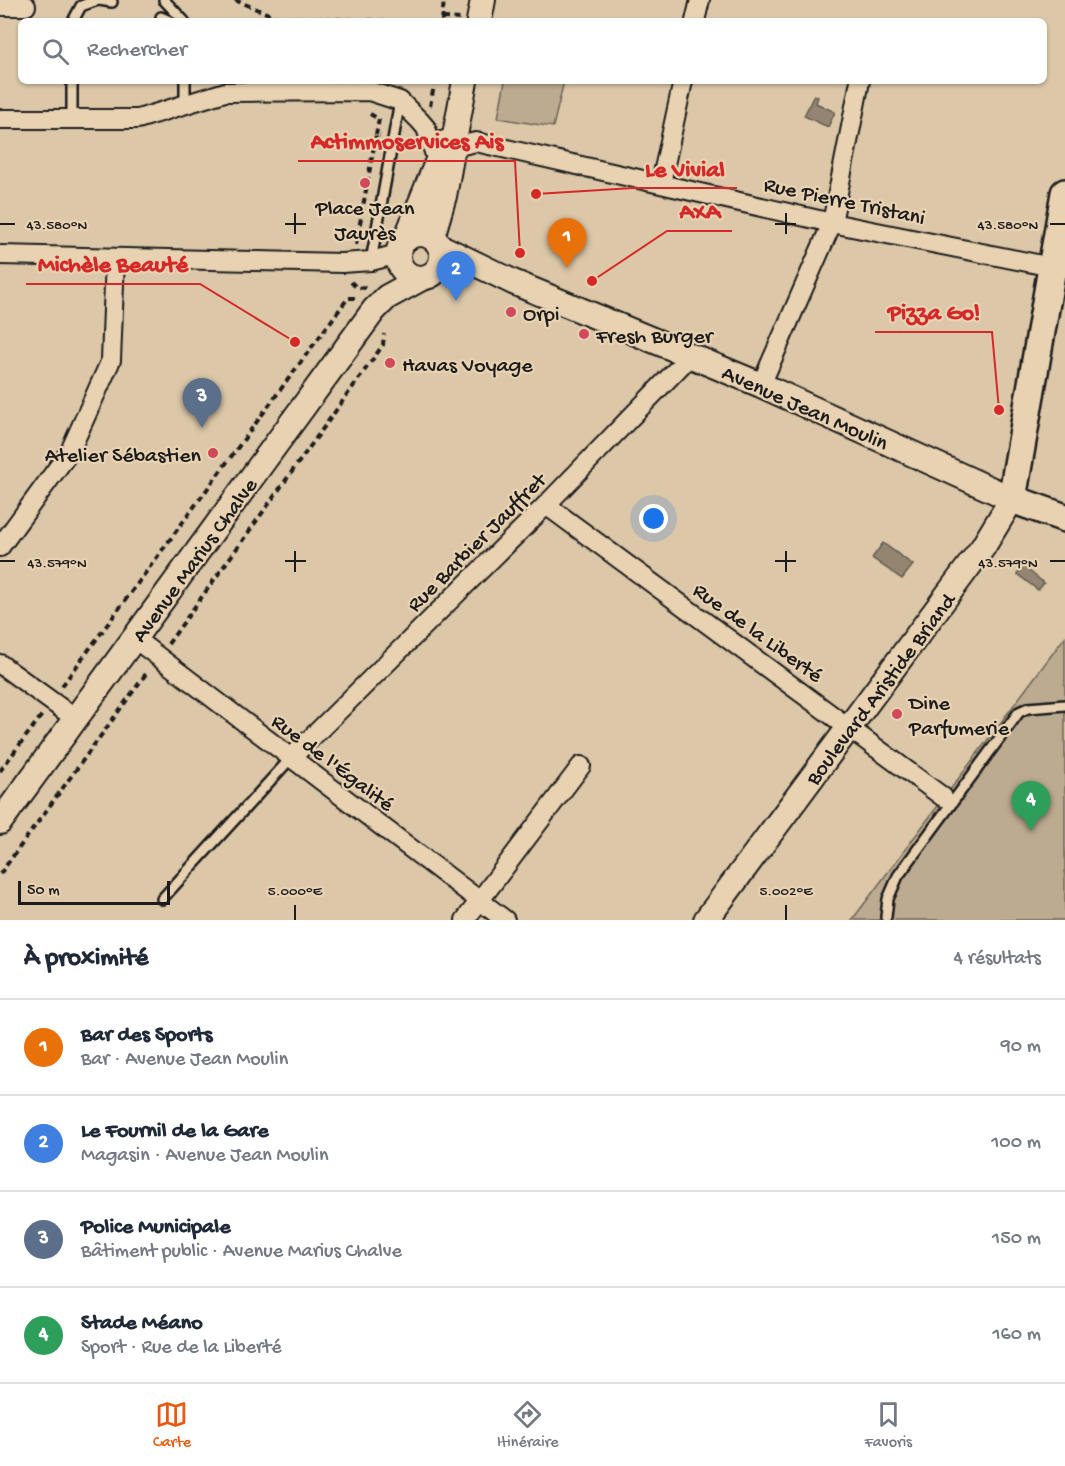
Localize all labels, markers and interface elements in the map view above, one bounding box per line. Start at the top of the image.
search box [18,18,1047,84]
icon: search [39,35,72,68]
text: Rechercher [87,38,187,64]
callout: Actimmoservices Ais [298,119,515,161]
text: Actimmoservices Ais [310,129,504,158]
callout: Le Vivial [633,146,737,188]
text: Le Vivial [645,157,725,186]
street label: Rue Pierre Tristani [761,173,927,233]
marker: Place Jean Jaurès [358,176,372,190]
callout: AXA [667,189,732,231]
place label: Place Jean Jaurès [315,197,415,248]
text: AXA [678,199,722,228]
text: 43.580°N [27,217,88,235]
text: 43.580°N [978,217,1039,235]
pin: 1 [548,218,586,268]
callout: Michèle Beauté [26,242,200,284]
text: Michèle Beauté [38,252,190,281]
pin: 2 [436,252,476,301]
callout: Pizza Go! [875,290,992,332]
text: Pizza Go! [886,300,980,329]
place label: Orpi [523,303,560,329]
marker: Orpi [504,305,518,319]
place label: Fresh Burger [595,325,715,351]
marker: Fresh Burger [577,327,591,341]
place label: Havas Voyage [402,354,533,380]
marker: Havas Voyage [383,356,397,370]
street label: Avenue Jean Moulin [717,361,892,458]
pin: 3 [182,378,222,428]
place label: Atelier Sébastien [45,444,202,470]
marker: Atelier Sébastien [206,446,220,460]
street label: Rue Barbier Jauffret [403,467,554,619]
street label: Avenue Marius Chalve [128,474,265,649]
your location [639,504,668,533]
text: 43.579°N [27,555,87,573]
text: 43.579°N [978,555,1038,573]
street label: Rue de la Liberté [687,578,827,690]
street label: Boulevard Aristide Briand [801,588,964,792]
place label: Dine Parfumerie [907,692,1010,743]
marker: Dine Parfumerie [890,707,904,721]
street label: Rue de l'Égalité [265,710,399,819]
pin: 4 [1012,782,1050,831]
scale bar [18,878,170,906]
text: 50 m [27,882,60,901]
text: 5.000°E [268,883,323,901]
text: 5.002°E [759,883,813,901]
text: À proximité [24,944,148,975]
text: 4 résultats [953,948,1041,971]
text: Bar des Sports [81,1023,212,1049]
text: 1 [39,1036,48,1059]
text: 90 m [1001,1036,1041,1059]
text: Bar · Avenue Jean Moulin [81,1049,288,1072]
text: Le Fournil de la Gare [81,1119,269,1145]
text: 2 [39,1132,48,1155]
text: 100 m [991,1132,1041,1155]
text: Magasin · Avenue Jean Moulin [81,1145,328,1168]
text: Police Municipale [81,1215,231,1241]
text: 3 [38,1228,49,1251]
text: 150 m [992,1228,1041,1251]
text: Bâtiment public · Avenue Marius Chalve [81,1241,402,1264]
text: Stade Méano [81,1311,203,1337]
text: 4 [39,1324,48,1347]
text: 160 m [992,1324,1041,1347]
text: Sport · Rue de la Liberté [81,1337,282,1360]
tab: Carte [153,1398,191,1453]
tab: Itinéraire [497,1398,559,1453]
tab: Favoris [865,1398,912,1453]

